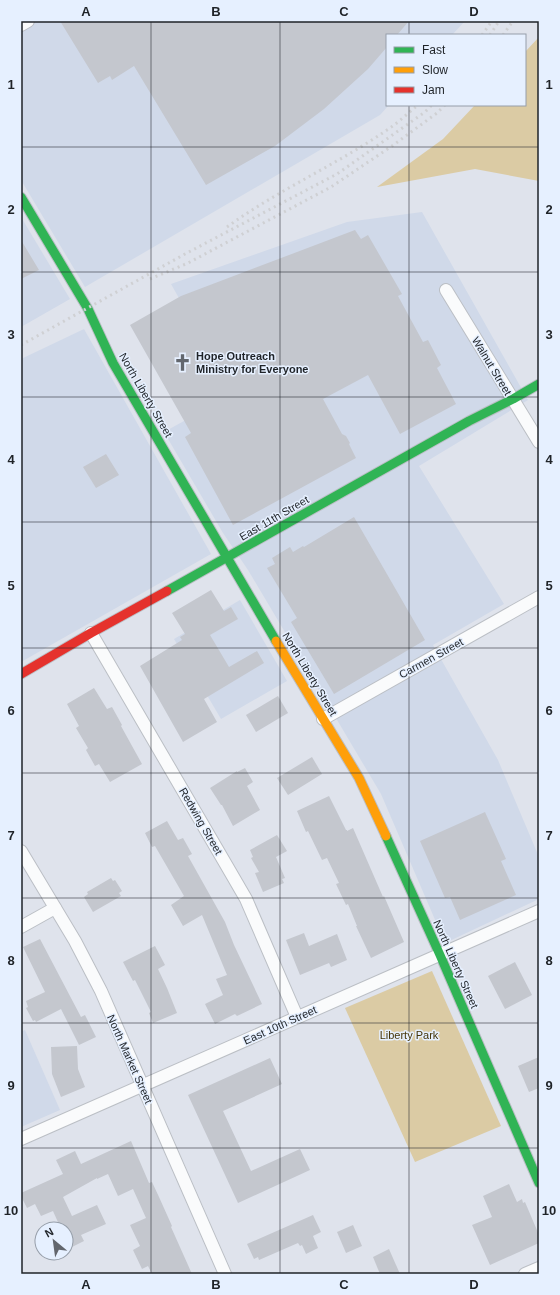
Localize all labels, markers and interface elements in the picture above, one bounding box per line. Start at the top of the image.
text: A [81,4,91,19]
text: B [211,4,221,19]
text: C [339,4,349,19]
text: D [469,4,479,19]
legend [386,34,526,106]
text: Fast [422,43,446,57]
text: Slow [422,63,448,77]
text: 1 [7,77,15,92]
text: 1 [545,77,553,92]
text: Jam [422,83,445,97]
text: 2 [7,202,15,217]
text: 2 [545,202,553,217]
text: 3 [7,327,15,342]
text: 3 [545,327,553,342]
street label: Walnut Street [470,335,514,397]
place label: Hope Outreach Ministry for Everyone [196,350,308,375]
street label: North Liberty Street [117,351,175,439]
church icon: Hope Outreach Ministry for Everyone [173,352,193,372]
text: 4 [7,452,15,467]
text: 4 [545,452,553,467]
street label: East 11th Street [237,493,311,543]
text: 5 [7,578,15,593]
text: 5 [545,578,553,593]
street label: North Liberty Street [280,630,340,718]
street label: Carmen Street [397,635,465,681]
text: 6 [7,703,15,718]
text: 6 [545,703,553,718]
street label: Redwing Street [177,785,225,857]
text: 7 [7,828,15,843]
text: 7 [545,828,553,843]
street label: North Liberty Street [431,918,481,1010]
text: 8 [7,953,15,968]
text: 8 [545,953,553,968]
street label: East 10th Street [242,1003,318,1047]
street label: North Market Street [105,1013,155,1105]
park label: Liberty Park [380,1029,439,1041]
text: 9 [7,1078,15,1093]
text: 9 [545,1078,553,1093]
text: 10 [4,1203,18,1218]
text: 10 [542,1203,556,1218]
north arrow [34,1221,74,1261]
text: N [43,1225,56,1239]
text: A [81,1277,91,1292]
text: B [211,1277,221,1292]
text: C [339,1277,349,1292]
text: D [469,1277,479,1292]

